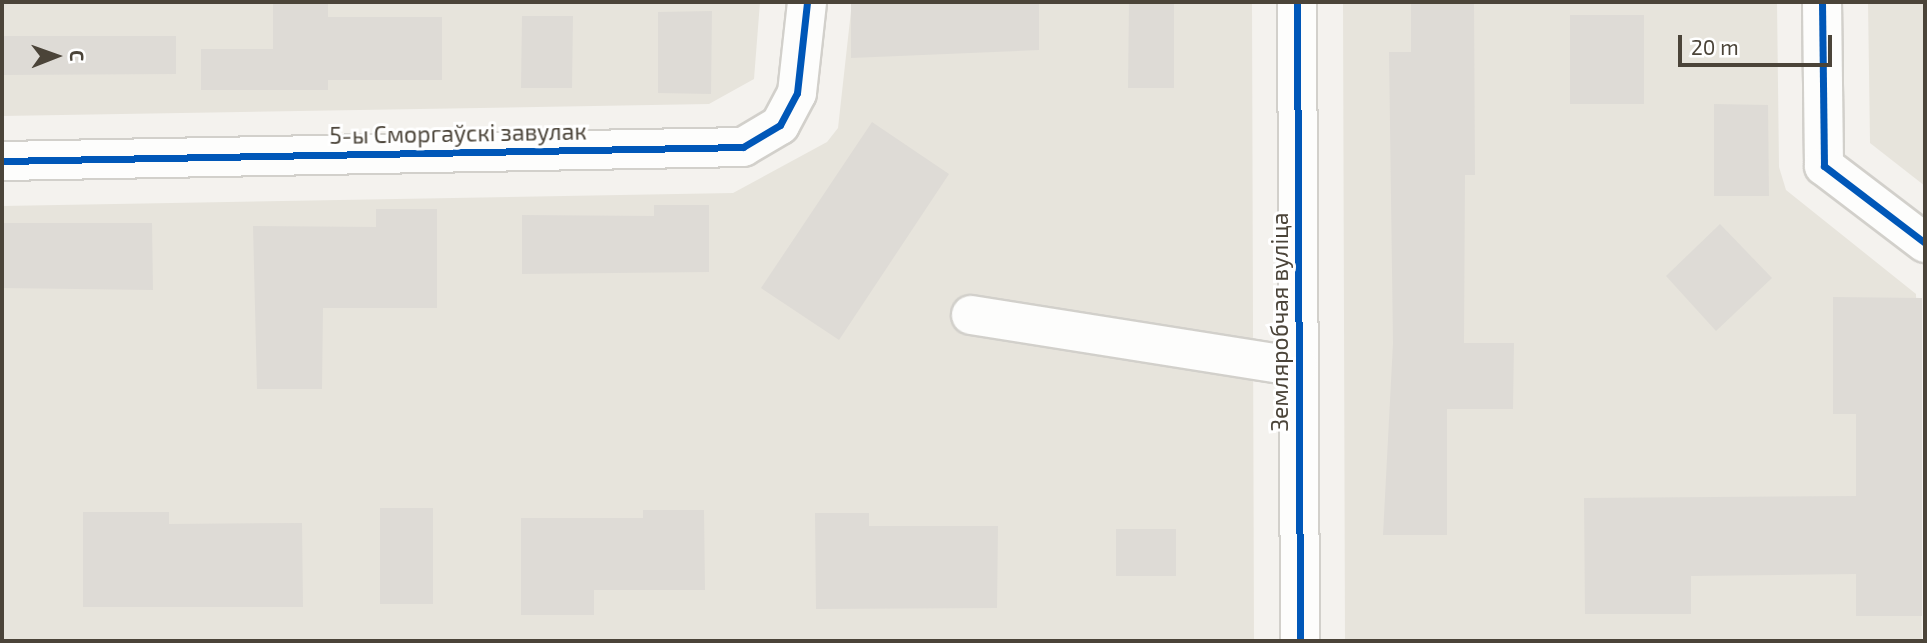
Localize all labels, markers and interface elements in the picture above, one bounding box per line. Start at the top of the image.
north arrow [21,21,91,91]
scale bar [1682,21,1836,65]
text: 20 m [1691,34,1739,59]
text: С [66,50,89,61]
street label: 5-ы Сморгаўскі завулак [329,117,587,149]
street label: Земляробчая вуліца [1265,212,1293,432]

